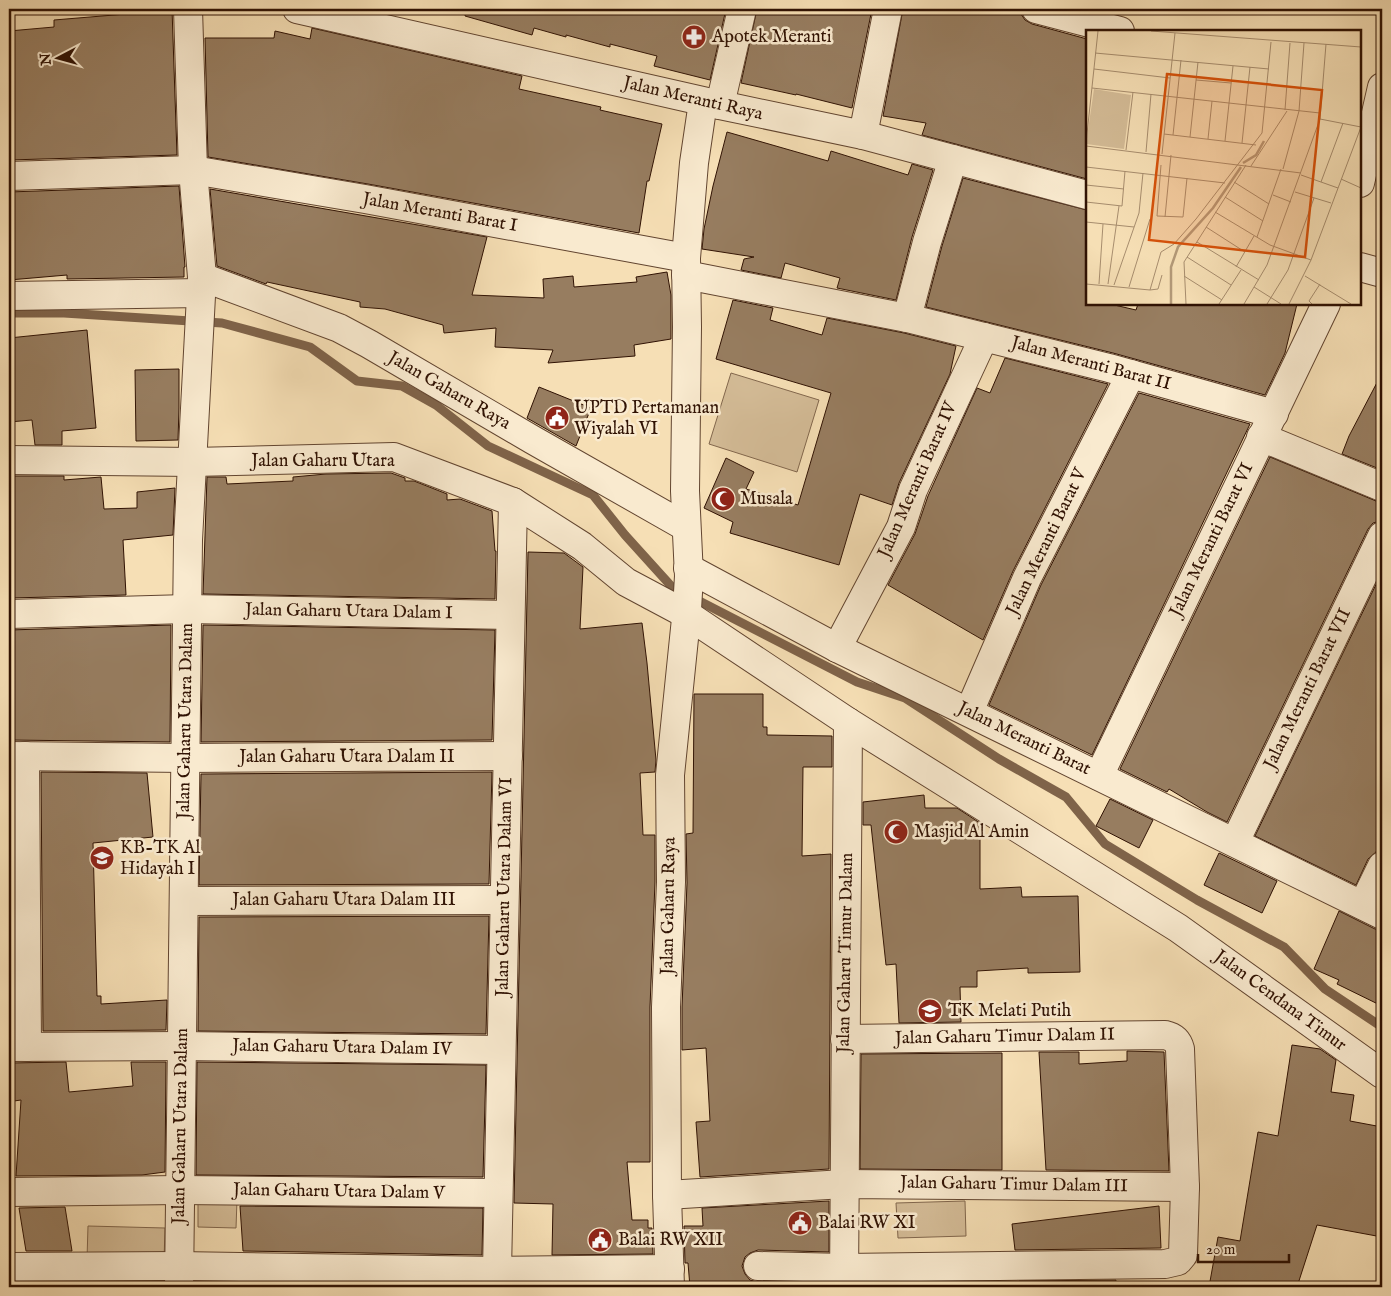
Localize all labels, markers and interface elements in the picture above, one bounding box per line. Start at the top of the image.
pharmacy icon: Apotek Meranti [681,24,707,50]
place label: Apotek Meranti [711,26,832,49]
inset map [1086,30,1361,305]
north arrow [32,32,82,82]
text: N [36,52,56,67]
street label: Jalan Meranti Raya [619,71,765,126]
street label: Jalan Meranti Barat I [359,188,519,238]
street label: Jalan Meranti Barat II [1007,331,1174,396]
street label: Jalan Gaharu Raya [382,346,515,436]
place label: UPTD Pertamanan Wiyalah VI [574,397,719,441]
street label: Jalan Meranti Barat IV [872,397,963,563]
public building icon: UPTD Pertamanan Wiyalah VI [544,405,570,431]
street label: Jalan Gaharu Utara [249,450,395,473]
street label: Jalan Meranti Barat VI [1164,459,1259,623]
street label: Jalan Meranti Barat V [1001,464,1093,621]
mosque icon: Musala [710,486,736,512]
place label: Musala [740,488,793,511]
street label: Jalan Gaharu Utara Dalam I [243,599,453,625]
street label: Jalan Meranti Barat VII [1258,605,1357,775]
street label: Jalan Gaharu Utara Dalam [173,623,199,821]
street label: Jalan Meranti Barat [952,696,1094,781]
street label: Jalan Gaharu Utara Dalam II [237,746,455,769]
street label: Jalan Gaharu Utara Dalam VI [492,777,518,999]
mosque icon: Masjid Al Amin [883,819,909,845]
place label: Masjid Al Amin [914,821,1029,844]
place label: KB-TK Al Hidayah I [120,837,200,881]
street label: Jalan Gaharu Raya [656,837,682,977]
school or university icon: KB-TK Al Hidayah I [89,845,115,871]
street label: Jalan Gaharu Timur Dalam [833,852,859,1055]
street label: Jalan Gaharu Utara Dalam III [230,889,456,912]
street label: Jalan Cendana Timur [1208,944,1351,1057]
school or university icon: TK Melati Putih [917,998,943,1024]
place label: TK Melati Putih [948,1000,1071,1023]
street label: Jalan Gaharu Timur Dalam II [893,1024,1115,1050]
street label: Jalan Gaharu Utara Dalam [168,1028,194,1226]
street label: Jalan Gaharu Utara Dalam IV [230,1035,453,1061]
street label: Jalan Gaharu Timur Dalam III [898,1171,1128,1198]
street label: Jalan Gaharu Utara Dalam V [231,1179,446,1205]
public building icon: Balai RW XI [787,1210,813,1236]
place label: Balai RW XI [818,1212,916,1235]
public building icon: Balai RW XII [587,1227,613,1253]
place label: Balai RW XII [618,1229,723,1252]
scale bar [1198,1231,1290,1263]
text: 20 m [1206,1240,1236,1259]

